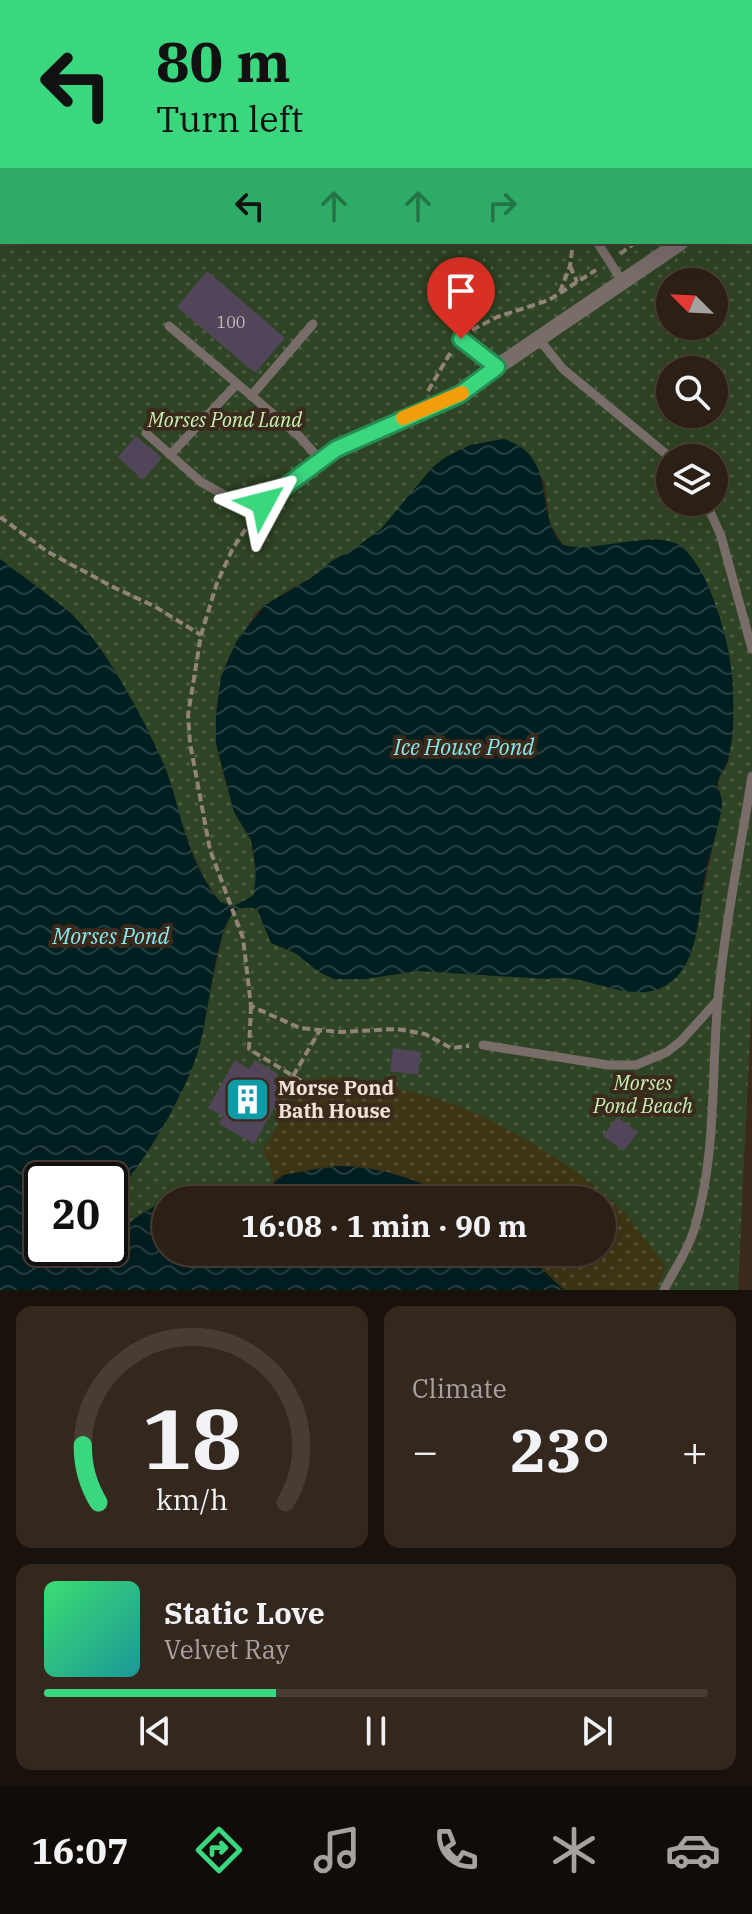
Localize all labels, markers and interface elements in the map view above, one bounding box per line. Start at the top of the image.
text: 80 m [156,25,291,97]
icon: left [24,32,128,136]
text: Turn left [156,95,303,142]
icon: left [228,184,272,228]
icon: ahead [312,184,356,228]
icon: ahead [396,184,440,228]
icon: right [480,184,524,228]
pin [427,257,495,339]
north arrow [656,268,728,340]
map controls [656,268,728,516]
icon: arrive [439,269,483,313]
house number: 100 [217,312,245,332]
button: search [656,356,728,428]
park label: Morses Pond Land [147,406,303,433]
button: layers [656,444,728,516]
position arrow [221,461,305,545]
water label: Ice House Pond [393,732,535,761]
water label: Morses Pond [52,921,170,950]
park label: Morses Pond Beach [592,1069,693,1119]
place label: Morse Pond Bath House [278,1074,395,1124]
building icon: Morse Pond Bath House [223,1075,271,1123]
speed limit sign: 20 [24,1162,128,1266]
text: 16:08 · 1 min · 90 m [241,1206,527,1245]
text: Climate [412,1371,507,1405]
text: 18 [142,1384,242,1492]
text: 23° [510,1410,610,1489]
text: − [412,1422,438,1479]
text: + [682,1422,708,1479]
text: km/h [156,1481,228,1518]
text: Static Love [164,1593,325,1632]
text: Velvet Ray [164,1632,290,1666]
icon: previous [133,1709,177,1753]
icon: pause [354,1709,398,1753]
icon: next [575,1709,619,1753]
icon: directions [191,1822,247,1878]
icon: music [309,1822,365,1878]
icon: phone [428,1822,484,1878]
icon: climate [546,1822,602,1878]
icon: car [665,1822,721,1878]
text: 16:07 [31,1827,129,1874]

